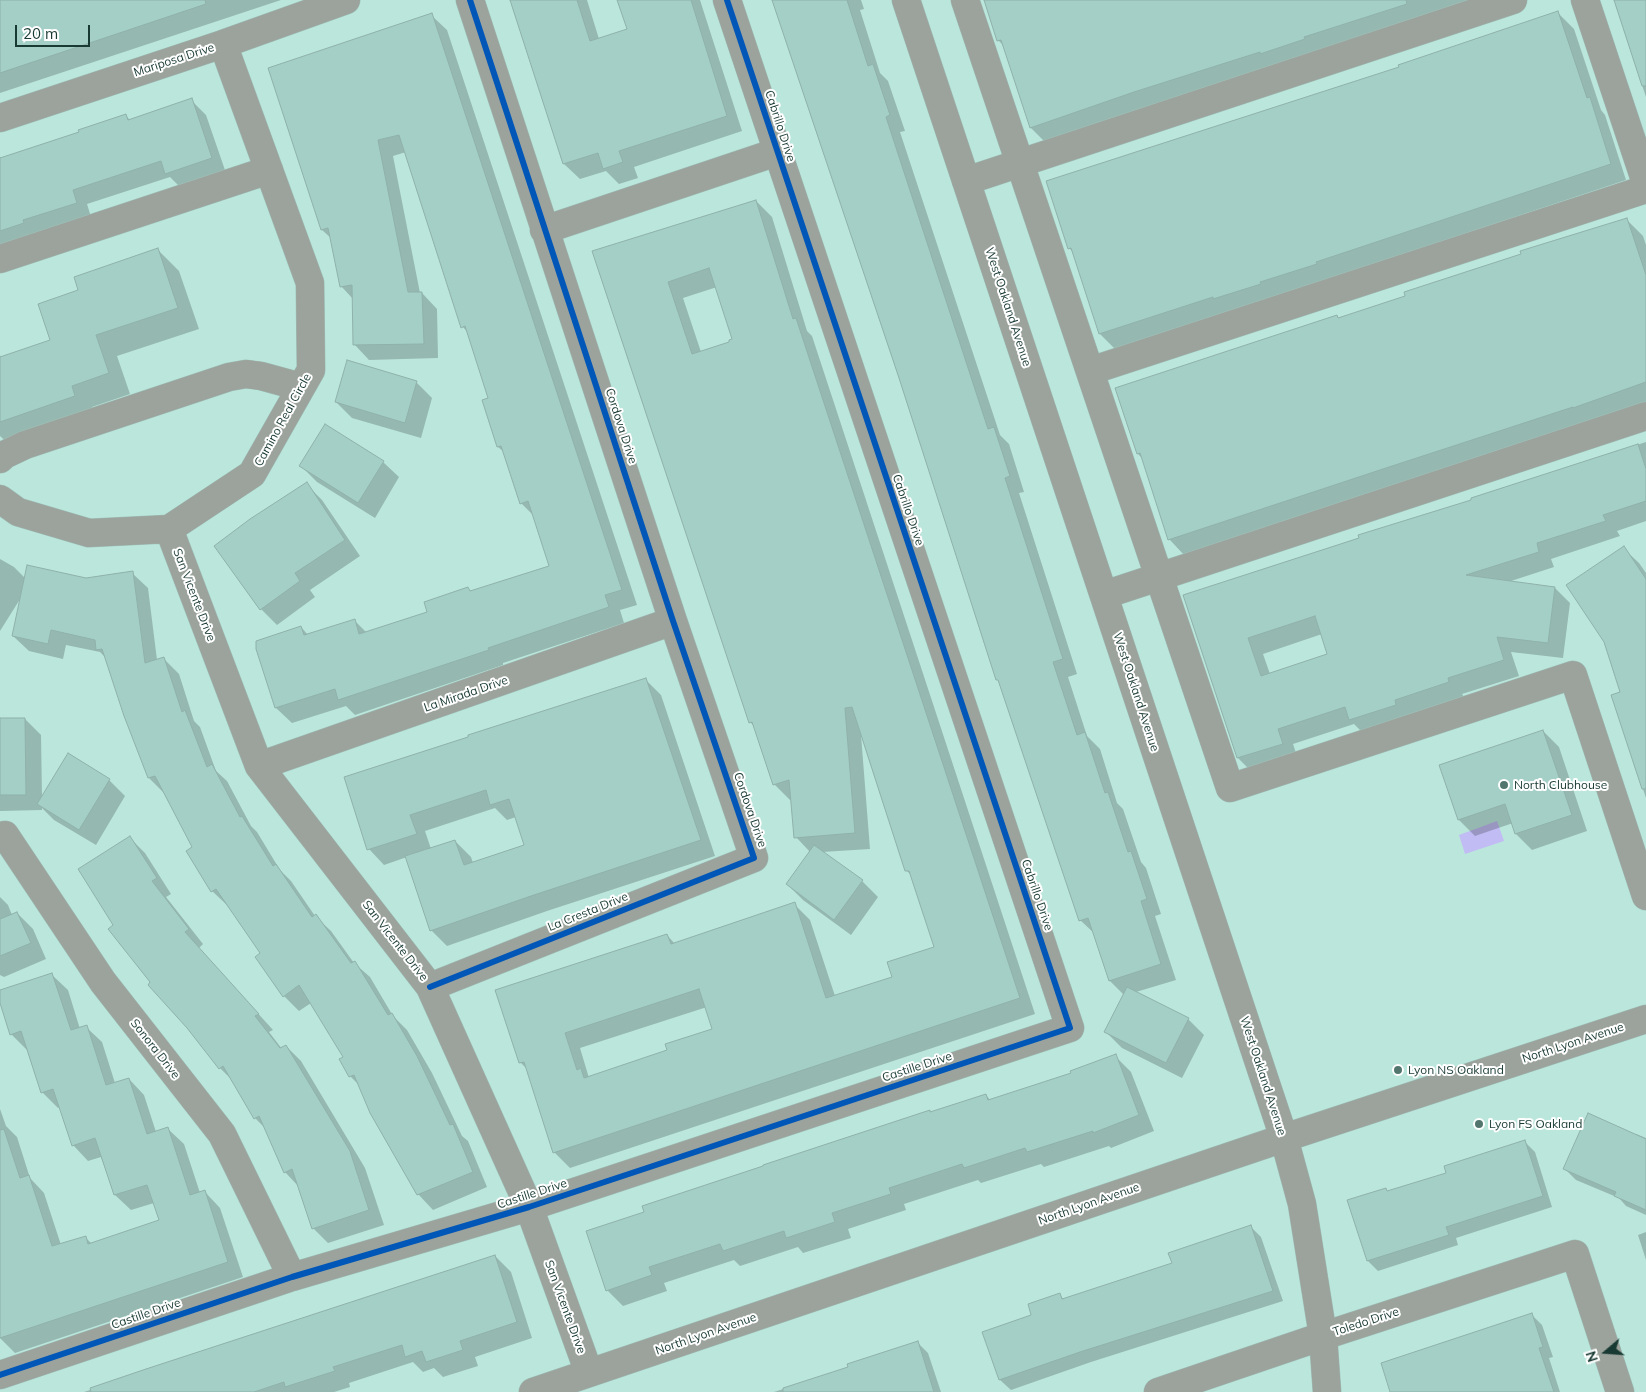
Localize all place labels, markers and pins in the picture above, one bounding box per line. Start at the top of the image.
place label: North Clubhouse [1514,778,1607,792]
marker: North Clubhouse [1498,779,1510,791]
place label: Lyon NS Oakland [1408,1063,1504,1077]
marker: Lyon NS Oakland [1392,1064,1404,1076]
place label: Lyon FS Oakland [1489,1117,1582,1131]
marker: Lyon FS Oakland [1473,1118,1485,1130]

